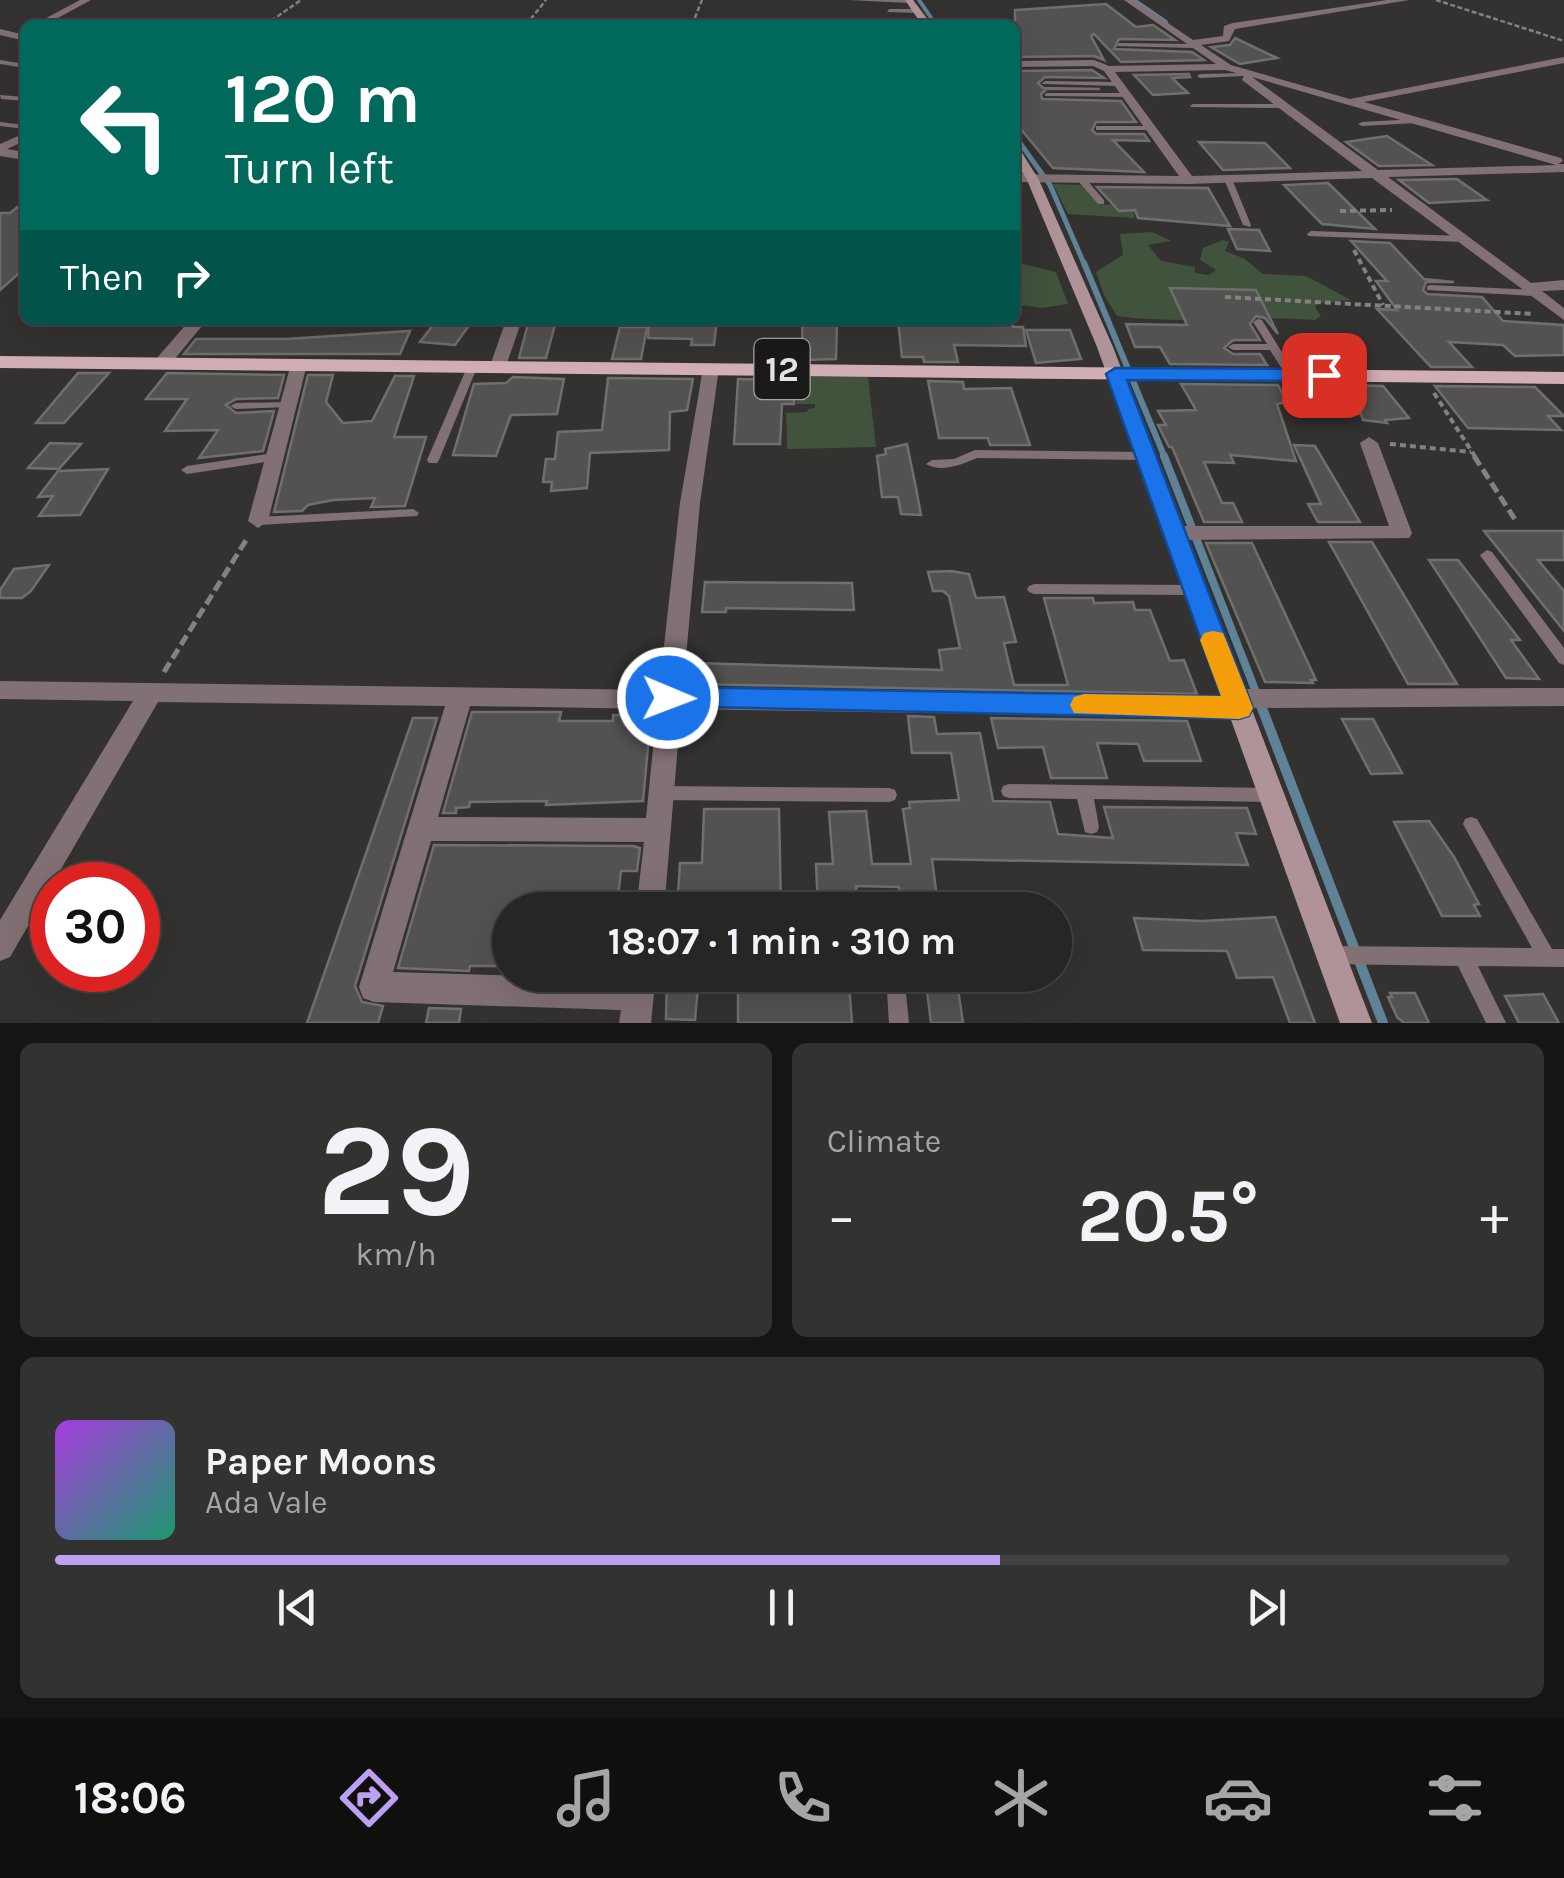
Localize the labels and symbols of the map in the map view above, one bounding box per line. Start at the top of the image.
pin [1282,333,1367,418]
road number: 12 [754,339,810,399]
position arrow [616,646,720,750]
speed limit sign: 30 [30,862,160,992]

